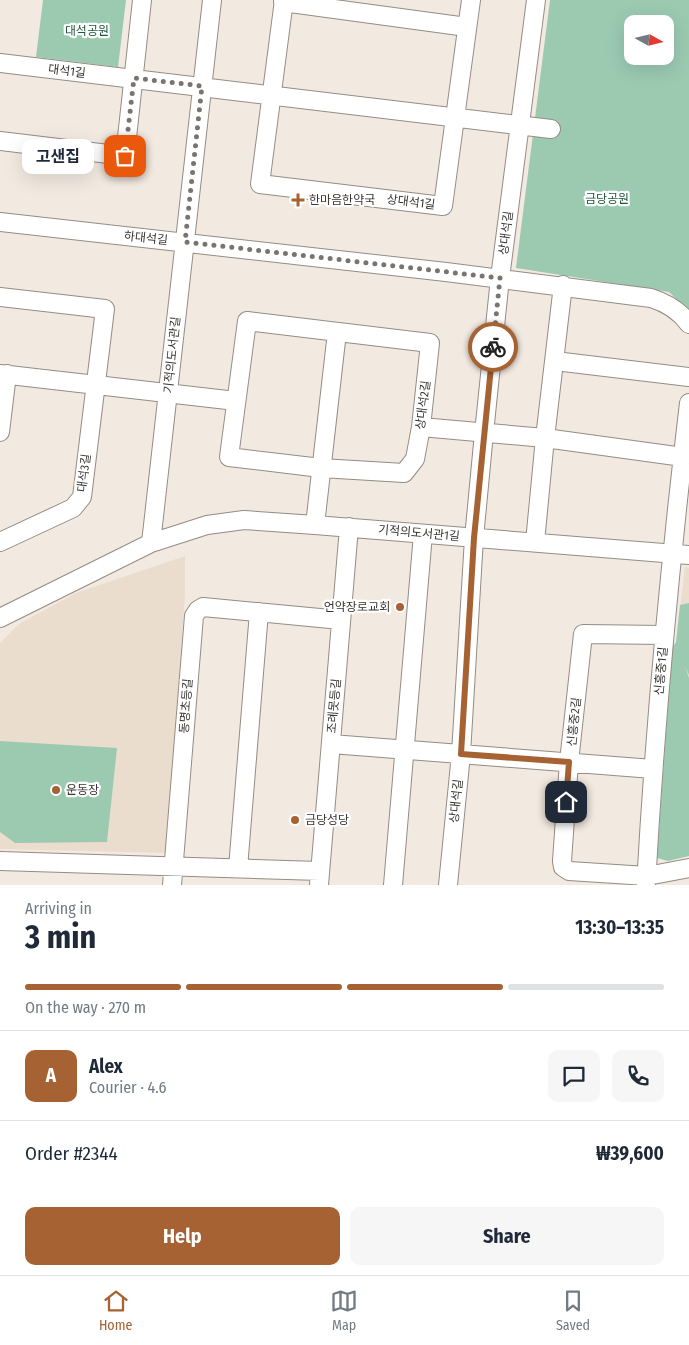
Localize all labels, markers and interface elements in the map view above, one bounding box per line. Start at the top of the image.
north arrow [624,15,674,65]
map controls [624,15,674,65]
park label: 대석공원 [65,24,109,38]
street label: 대석1길 [47,62,87,80]
pin [104,135,146,177]
callout: 고샌집 [22,138,95,174]
icon: bag [111,142,139,170]
text: 고샌집 [36,147,80,166]
street label: 상대석1길 [386,192,436,212]
park label: 금당공원 [585,192,629,206]
marker: 한마음한약국 [291,193,305,207]
place label: 한마음한약국 [309,193,375,207]
street label: 상대석길 [496,210,516,256]
street label: 하대석길 [123,229,169,247]
street label: 기적의도서관길 [161,316,183,394]
courier [468,322,518,372]
icon: bike [479,333,507,361]
street label: 상대석2길 [413,380,433,430]
street label: 대석3길 [75,453,93,493]
street label: 기적의도서관1길 [378,522,460,544]
place label: 언약장로교회 [324,600,390,614]
marker: 언약장로교회 [394,601,406,613]
street label: 신흥중1길 [652,646,670,696]
street label: 동명초등길 [177,678,195,734]
street label: 조례못등길 [325,678,343,734]
street label: 신흥중2길 [564,697,584,747]
street label: 상대석길 [447,778,465,824]
pin [545,781,587,823]
place label: 운동장 [66,783,99,797]
marker: 운동장 [50,784,62,796]
icon: home [552,788,580,816]
place label: 금당성당 [305,813,349,827]
marker: 금당성당 [289,814,301,826]
text: Arriving in [25,899,92,918]
text: 13:30–13:35 [575,916,664,939]
text: 3 min [25,918,96,956]
text: On the way · 270 m [25,998,146,1017]
button: chat [548,1050,600,1102]
button: phone [612,1050,664,1102]
text: Alex [89,1055,123,1078]
text: A [46,1064,56,1087]
text: Courier · 4.6 [89,1078,167,1097]
text: Order #2344 [25,1142,118,1165]
text: ₩39,600 [596,1142,664,1165]
button: Help [25,1207,340,1265]
button: Share [350,1207,664,1265]
tab: Home [99,1287,132,1334]
tab: Map [330,1287,358,1334]
tab: Saved [556,1287,590,1334]

